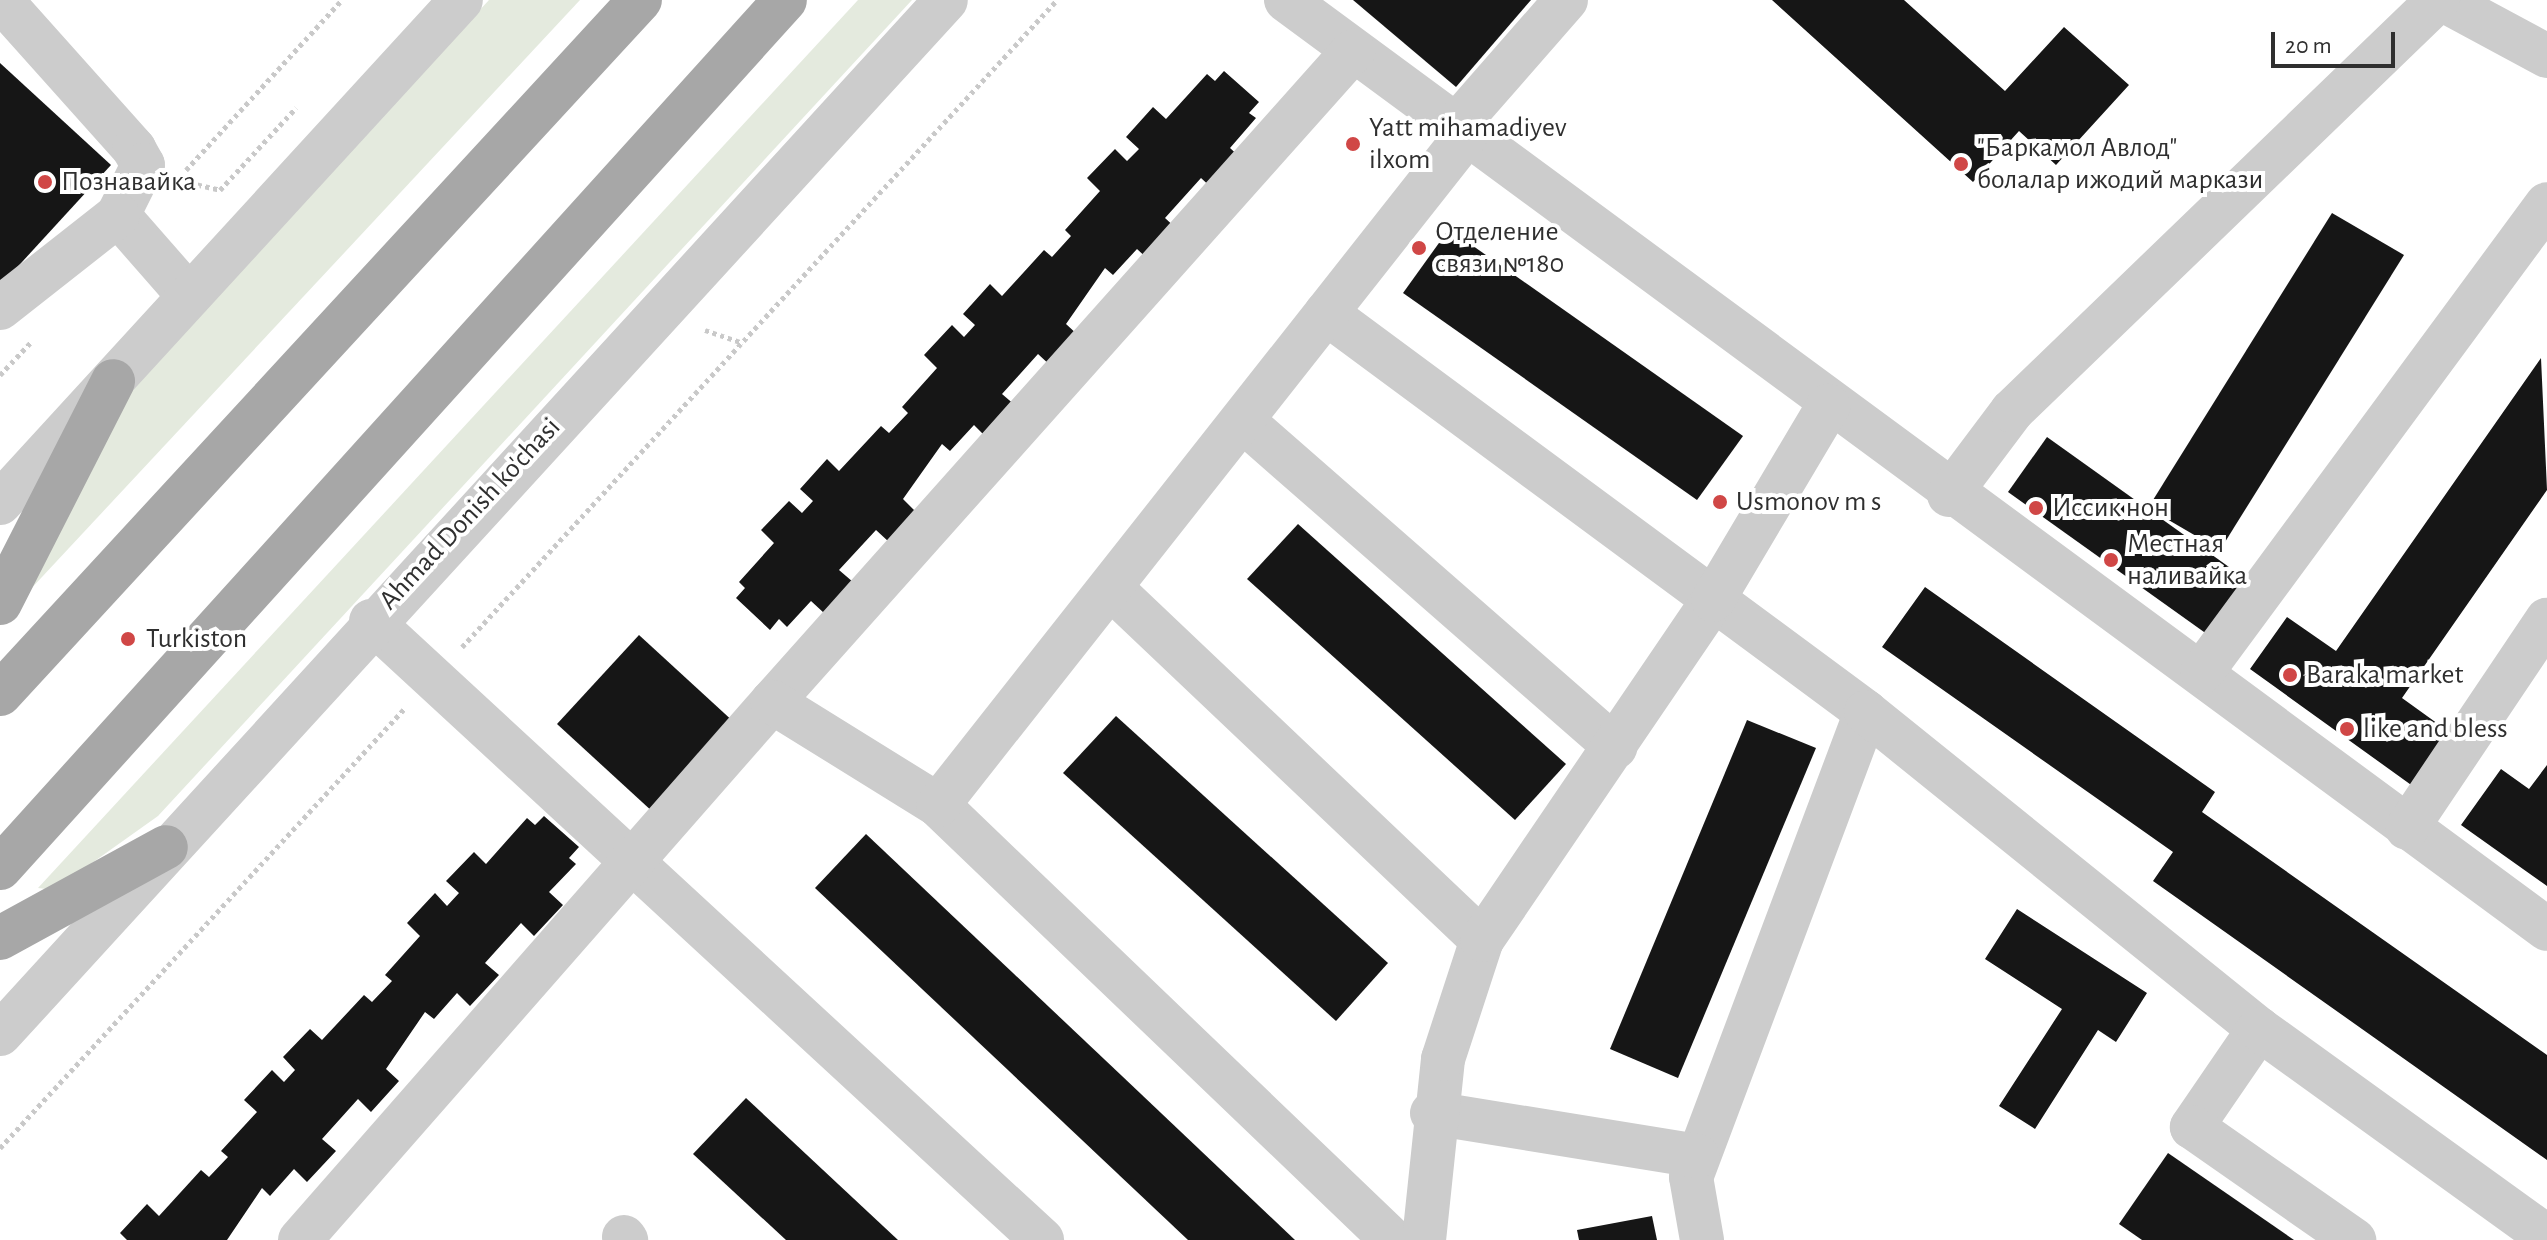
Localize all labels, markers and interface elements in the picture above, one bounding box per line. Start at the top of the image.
scale bar [2275,16,2399,66]
text: 20 m [2285,34,2332,58]
place label: Yatt mihamadiyev ilxom [1369,111,1567,177]
place label: "Баркамол Авлод" болалар ижодий маркази [1977,131,2263,197]
marker: Yatt mihamadiyev ilxom [1344,135,1362,153]
marker: "Баркамол Авлод" болалар ижодий маркази [1952,155,1970,173]
place label: Познавайка [61,165,196,199]
marker: Познавайка [36,173,54,191]
place label: Отделение связи №180 [1435,215,1564,281]
marker: Отделение связи №180 [1410,239,1428,257]
street label: Ahmad Donish ko'chasi [372,411,568,617]
place label: Usmonov m s [1736,485,1881,519]
place label: Иссик нон [2052,491,2169,525]
marker: Usmonov m s [1711,493,1729,511]
marker: Иссик нон [2027,499,2045,517]
place label: Местная наливайка [2127,527,2247,593]
marker: Местная наливайка [2102,551,2120,569]
place label: Turkiston [146,622,247,656]
marker: Turkiston [117,628,139,650]
place label: Baraka market [2306,658,2463,692]
marker: Baraka market [2281,666,2299,684]
place label: like and bless [2363,712,2508,746]
marker: like and bless [2338,720,2356,738]

